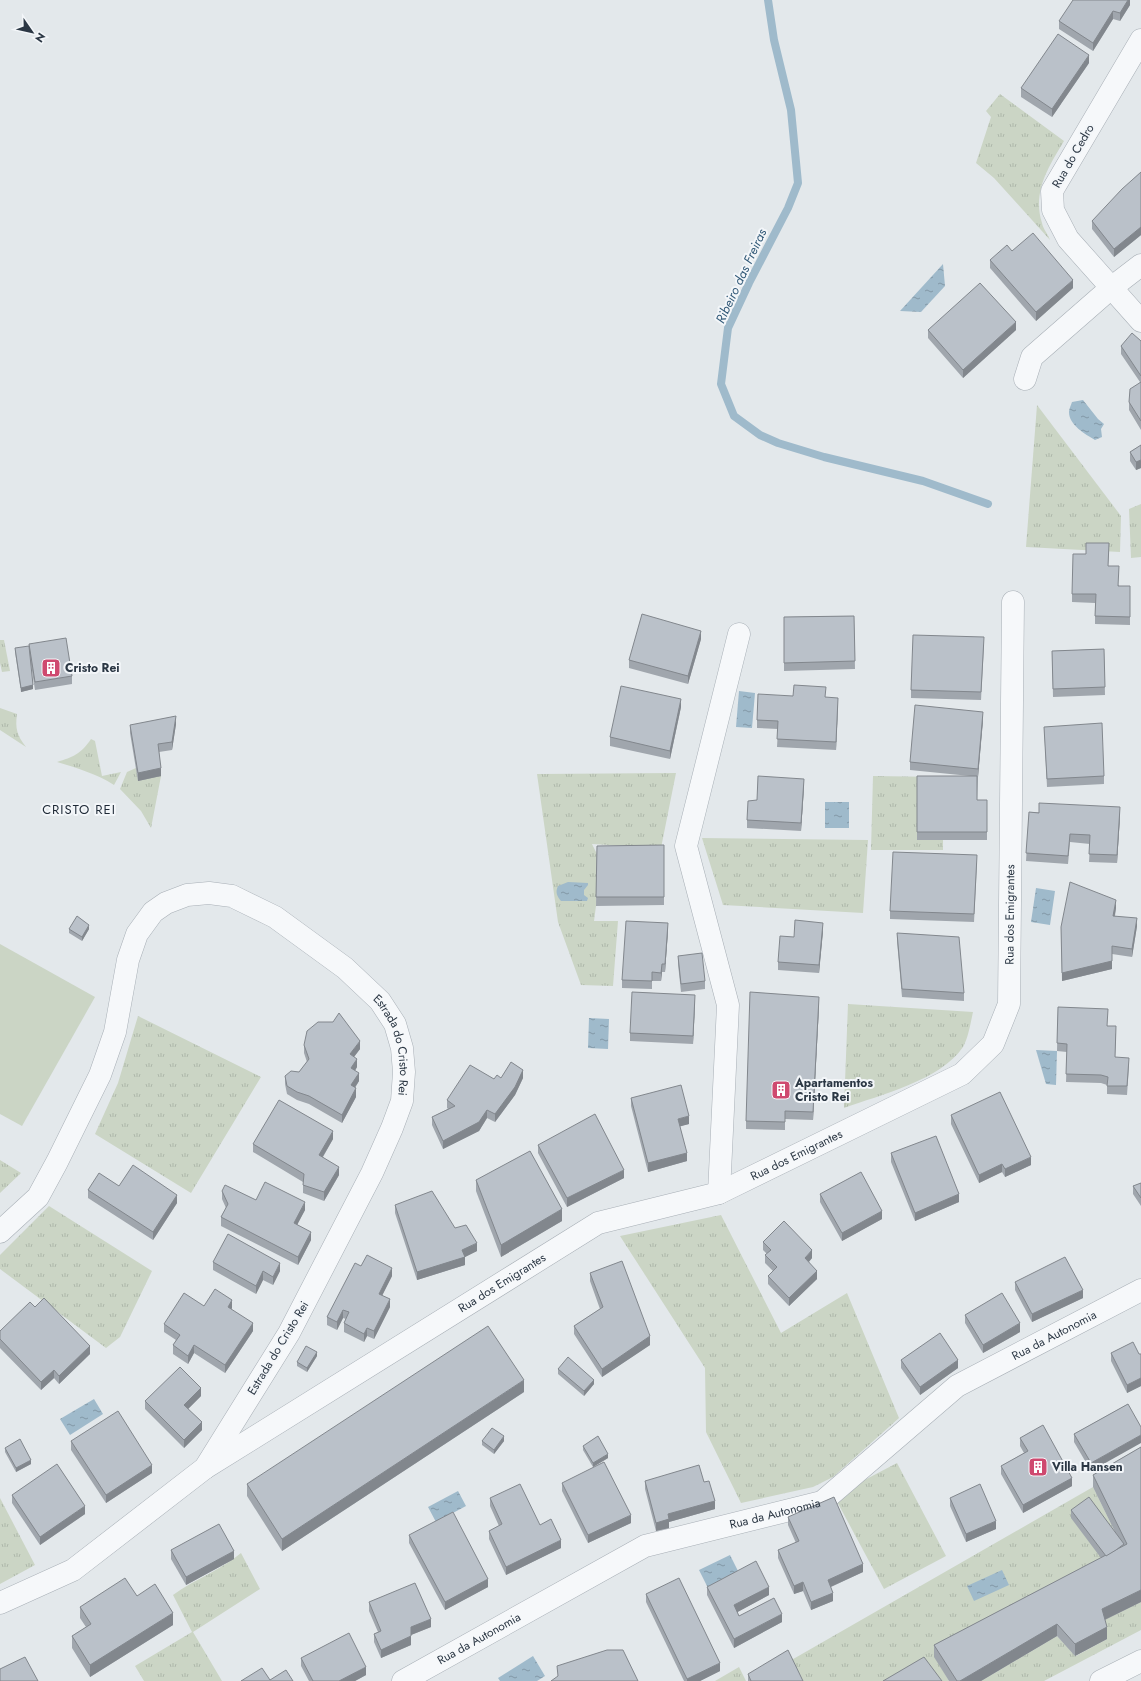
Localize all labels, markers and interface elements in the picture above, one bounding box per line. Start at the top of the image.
north arrow [12,12,52,52]
text: N [31,29,49,46]
street label: Rua do Cedro [1047,120,1099,191]
water label: Ribeiro das Freiras [711,225,772,326]
building icon: Cristo Rei [40,657,62,679]
place label: Cristo Rei [65,659,120,677]
district label: CRISTO REI [42,800,116,819]
street label: Rua dos Emigrantes [1000,864,1019,965]
street label: Estrada do Cristo Rei [369,990,413,1096]
place label: Apartamentos Cristo Rei [794,1074,873,1106]
building icon: Apartamentos Cristo Rei [770,1079,792,1101]
street label: Rua dos Emigrantes [747,1125,846,1185]
street label: Rua dos Emigrantes [455,1249,550,1317]
street label: Estrada do Cristo Rei [243,1298,313,1398]
street label: Rua da Autonomia [1009,1306,1100,1365]
building icon: Villa Hansen [1027,1456,1049,1478]
place label: Villa Hansen [1051,1458,1123,1476]
street label: Rua da Autonomia [728,1494,823,1534]
street label: Rua da Autonomia [434,1608,524,1669]

